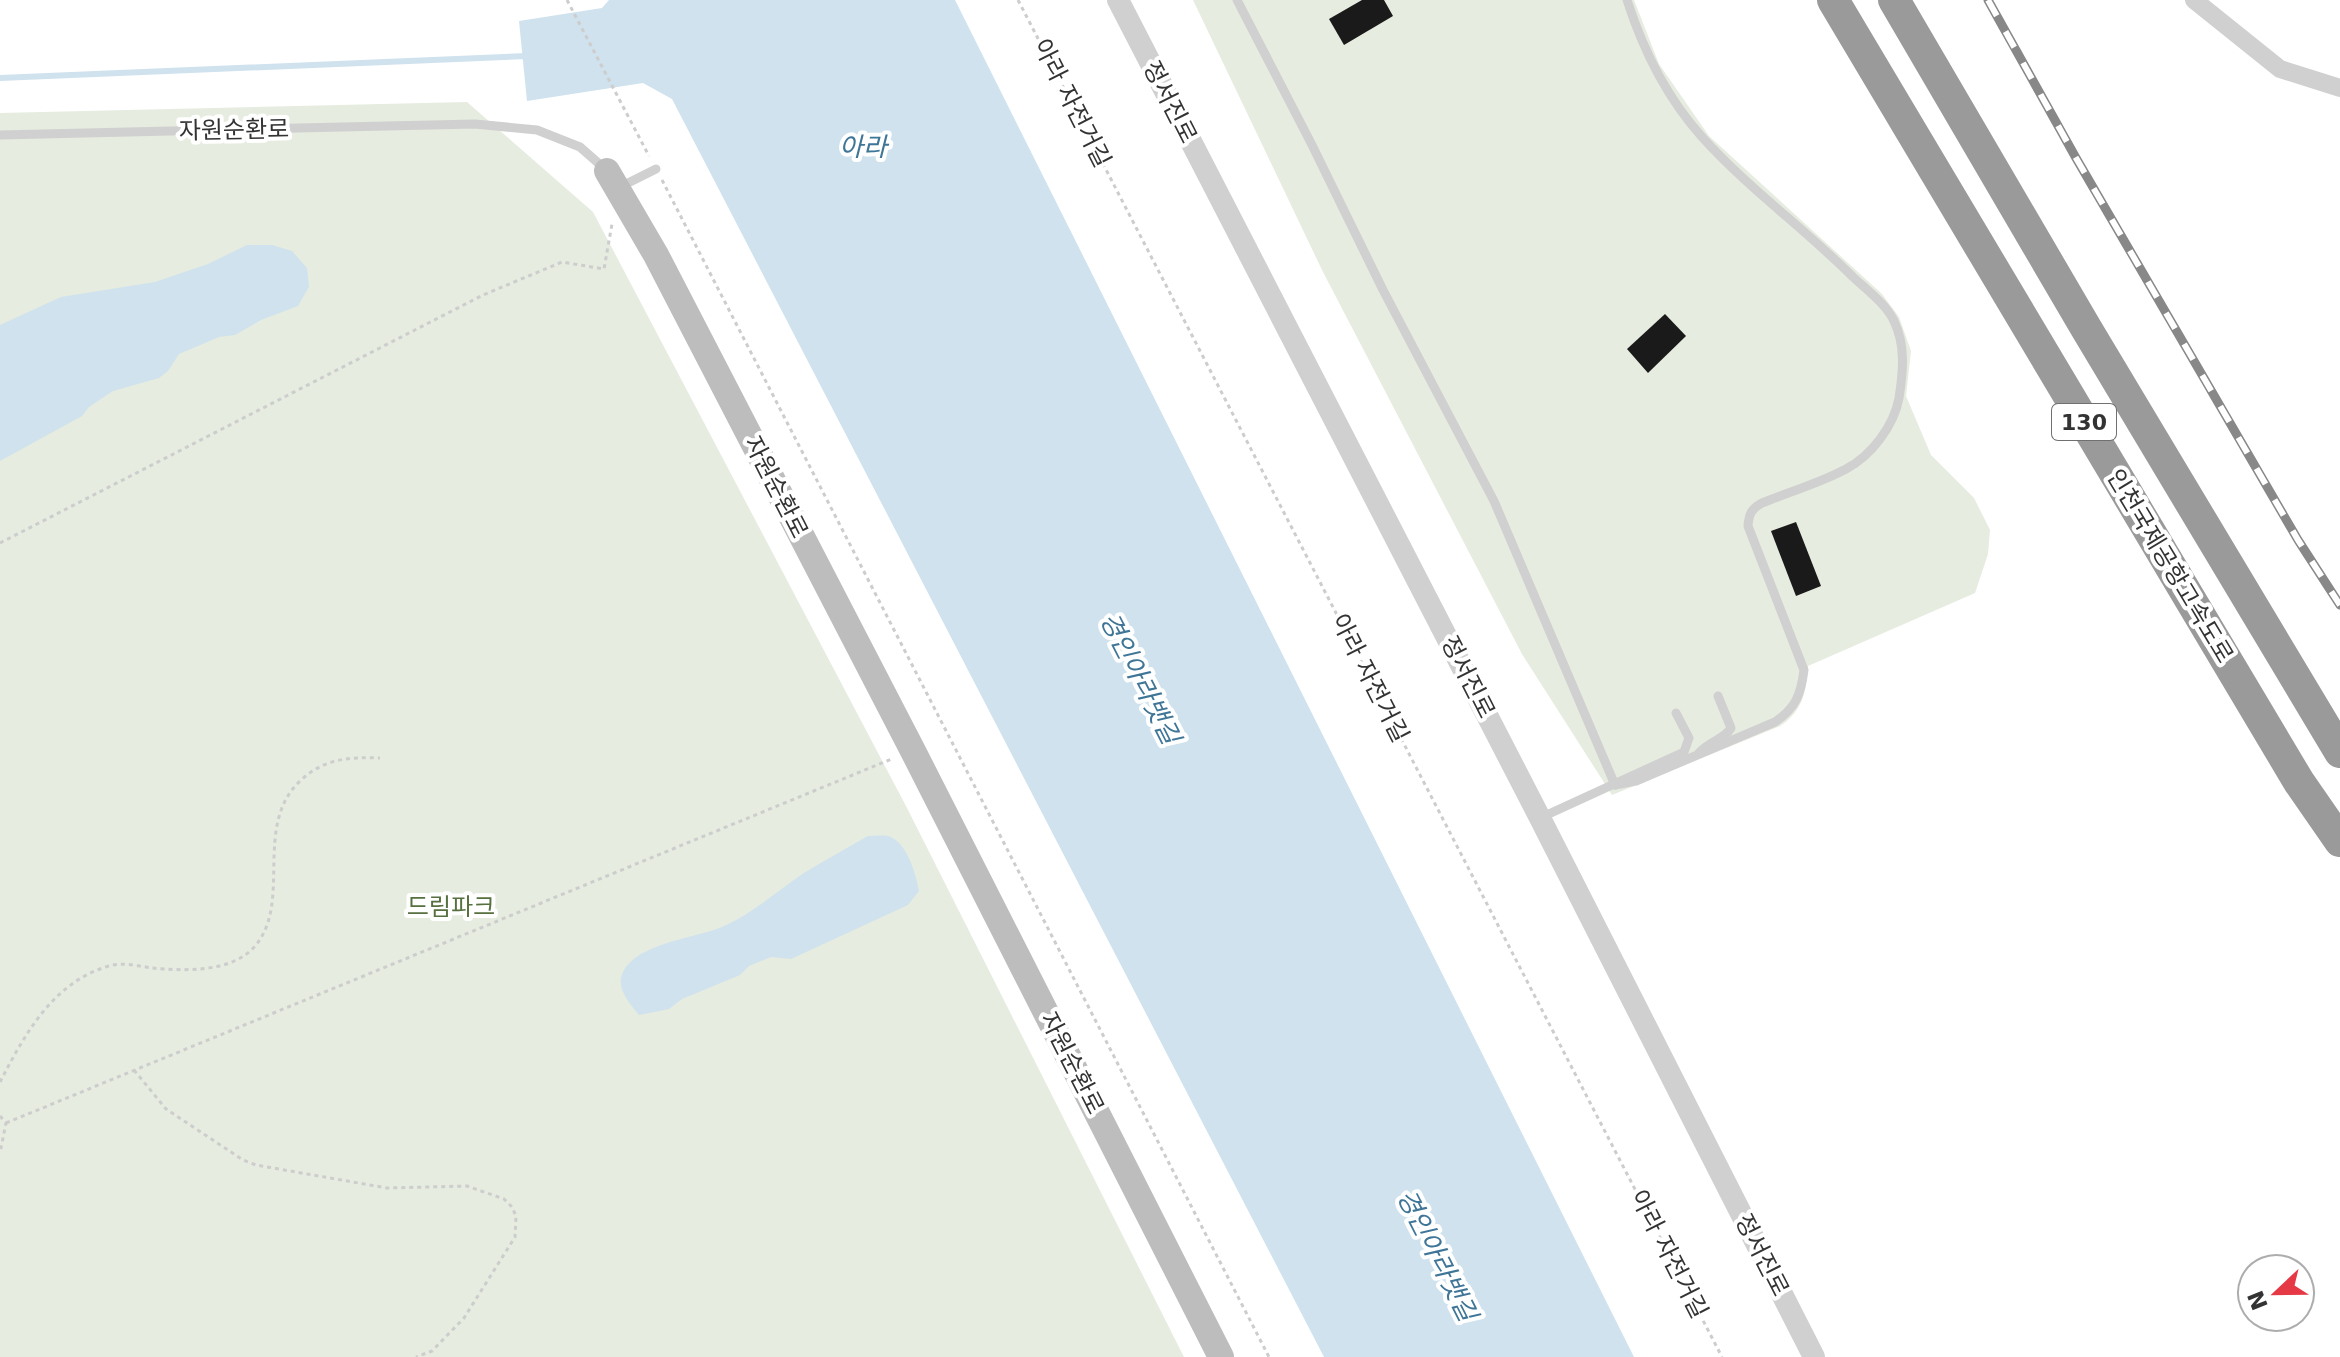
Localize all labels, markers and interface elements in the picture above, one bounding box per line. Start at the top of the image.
street label: 아라 자전거길 [1028,34,1116,172]
street label: 정서진로 [1137,56,1203,148]
street label: 자원순환로 [179,115,289,145]
water label: 아라 [839,132,890,162]
road number: 130 [2052,404,2116,440]
street label: 자원순환로 [738,431,814,543]
street label: 인천국제공항고속도로 [2101,464,2239,668]
water label: 경인아라뱃길 [1094,607,1187,751]
street label: 아라 자전거길 [1326,609,1414,747]
street label: 정서진로 [1435,631,1501,723]
park label: 드림파크 [407,893,495,921]
street label: 자원순환로 [1034,1007,1110,1119]
water label: 경인아라뱃길 [1391,1184,1484,1328]
street label: 아라 자전거길 [1625,1185,1713,1323]
street label: 정서진로 [1729,1209,1795,1301]
north arrow [2236,1253,2316,1333]
text: N [2243,1287,2273,1314]

